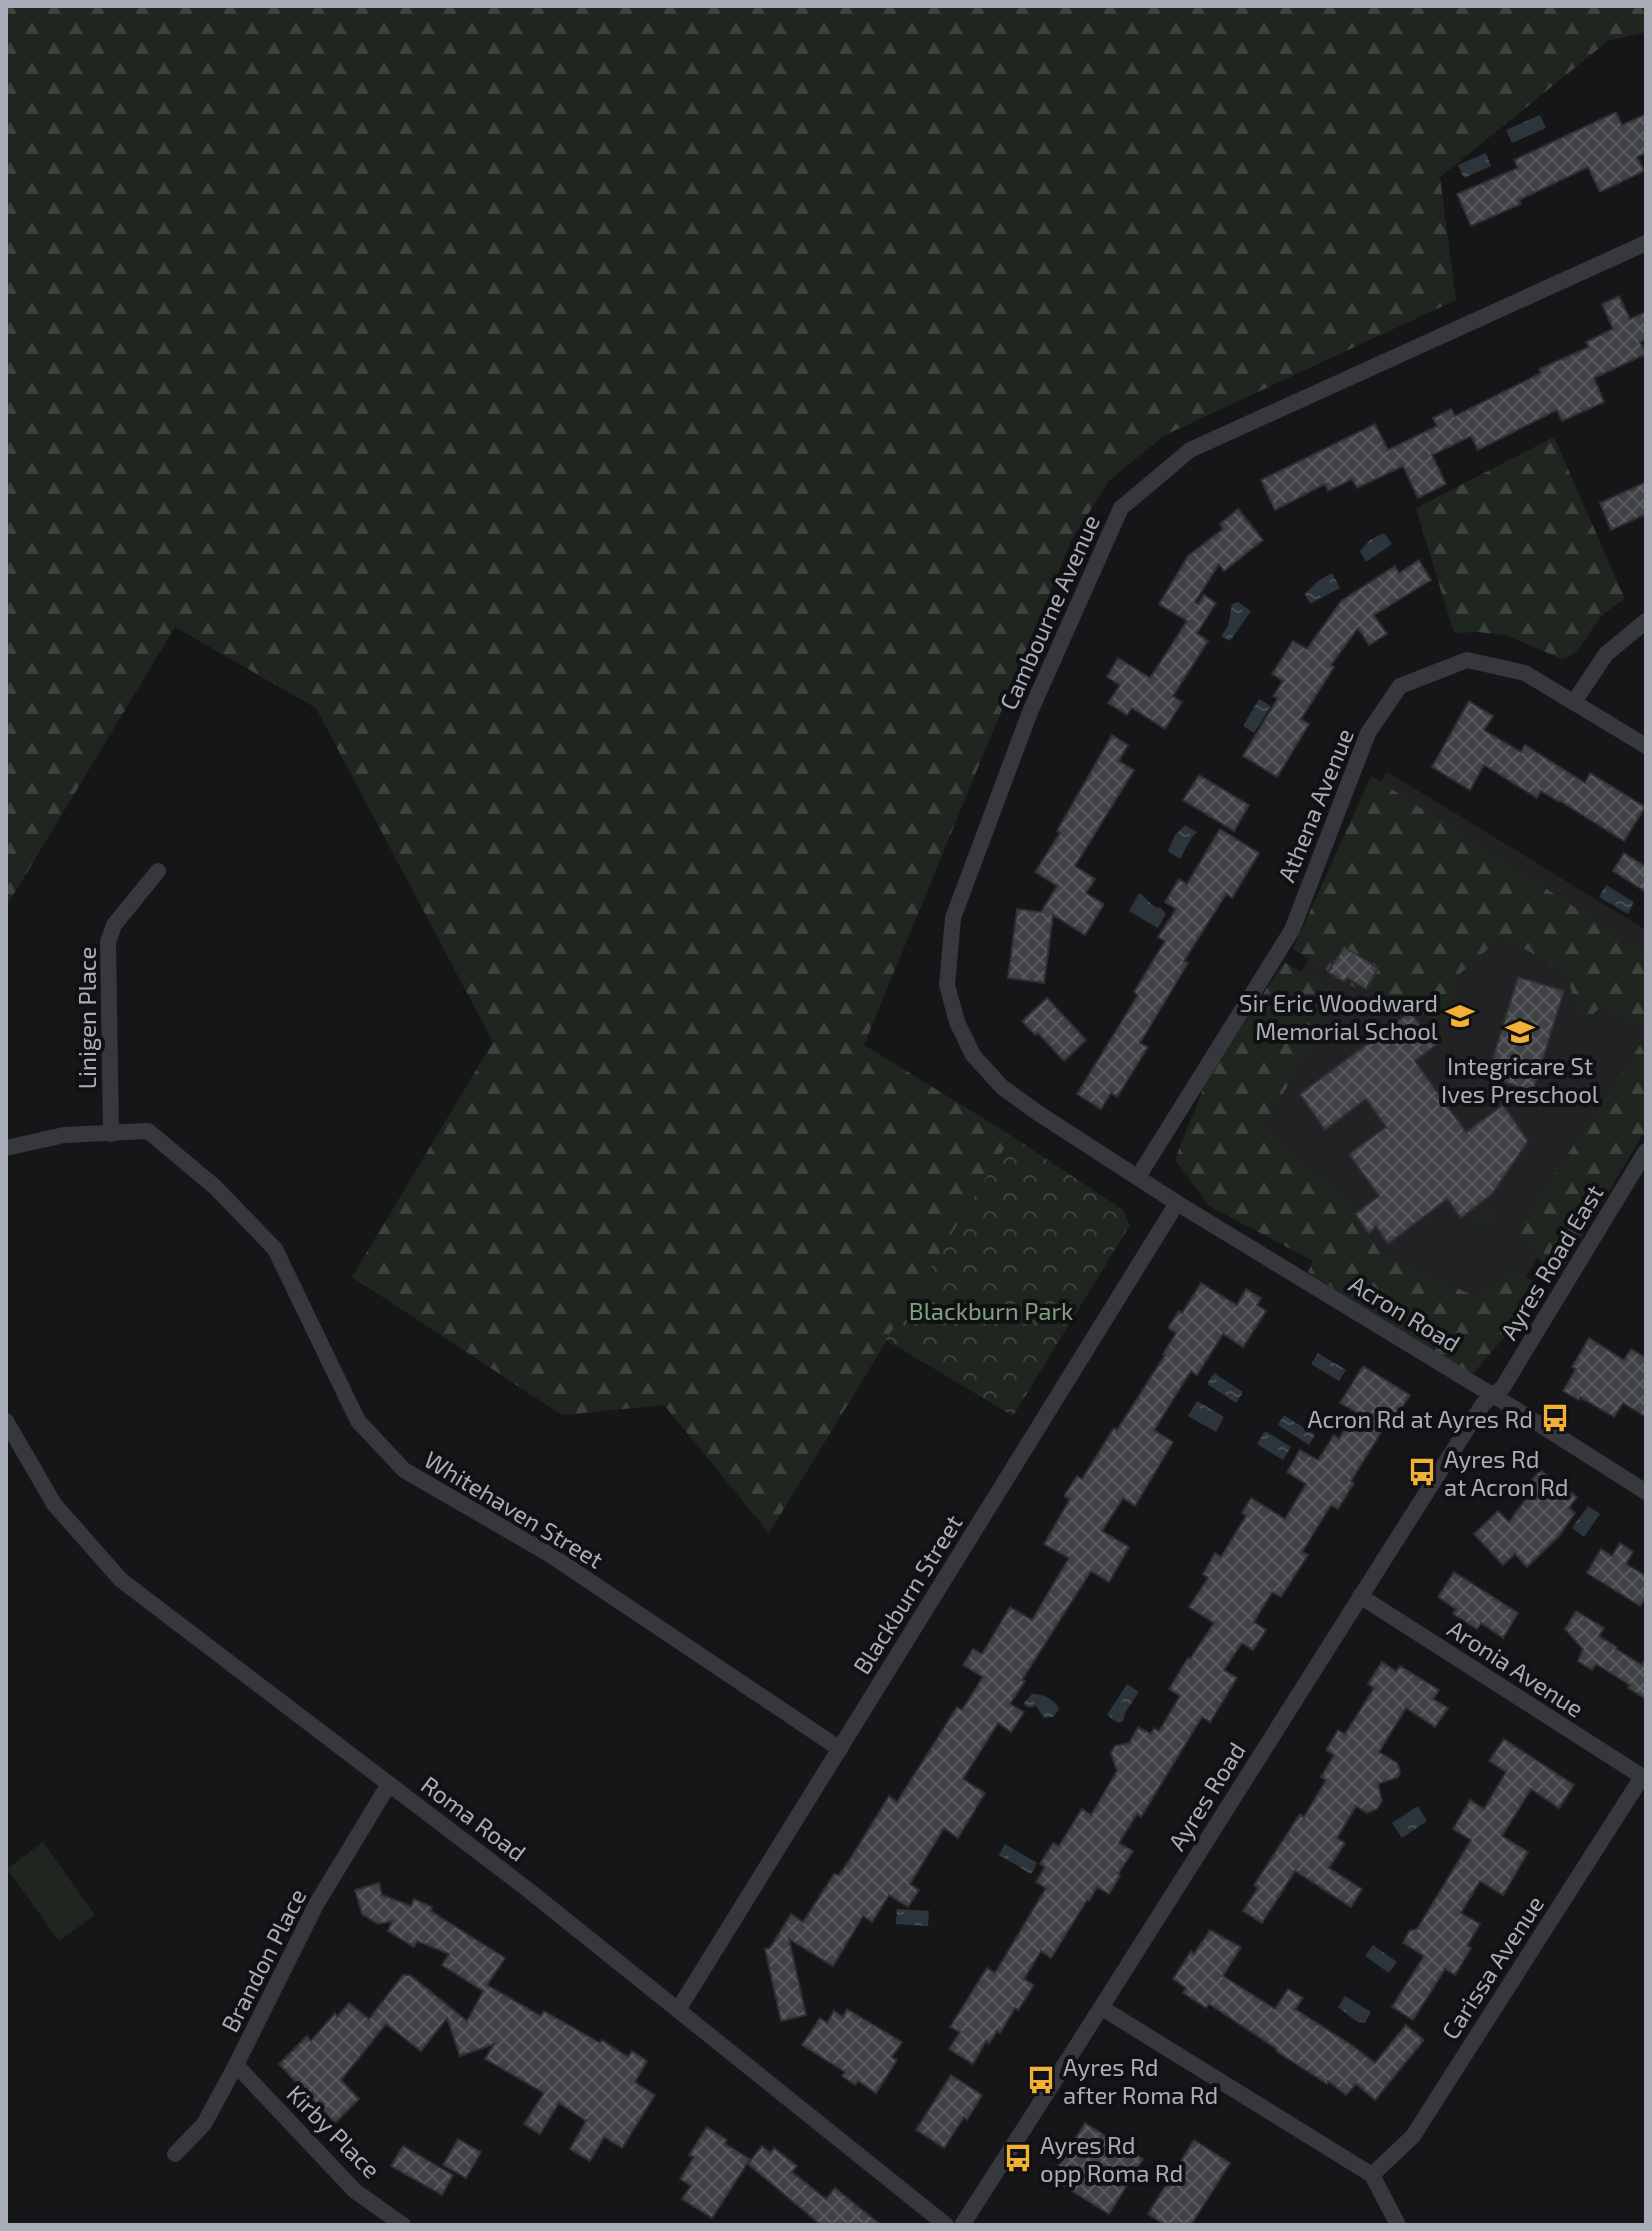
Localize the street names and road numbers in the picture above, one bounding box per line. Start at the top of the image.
street label: Cambourne Avenue [993,510,1105,714]
street label: Athena Avenue [1271,724,1359,886]
street label: Linigen Place [72,947,101,1089]
street label: Ayres Road East [1493,1179,1609,1345]
street label: Acron Road [1344,1269,1466,1357]
street label: Whitehaven Street [419,1444,609,1574]
street label: Blackburn Street [846,1509,968,1679]
street label: Aronia Avenue [1443,1613,1589,1723]
street label: Ayres Road [1161,1737,1251,1855]
street label: Roma Road [416,1769,532,1867]
street label: Brandon Place [214,1883,312,2037]
street label: Carissa Avenue [1435,1890,1549,2044]
street label: Kirby Place [281,2078,387,2184]

